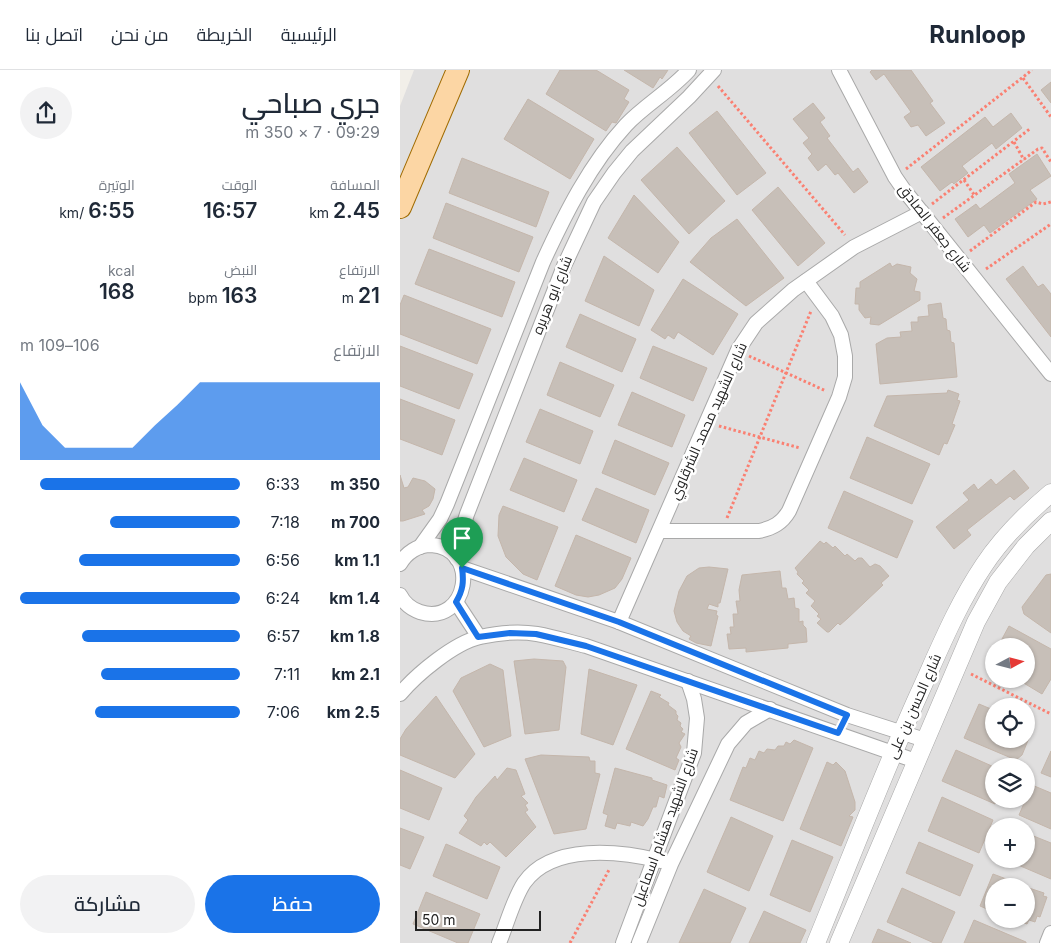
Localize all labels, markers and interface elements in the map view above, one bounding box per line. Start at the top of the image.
text: Runloop [929,20,1026,49]
text: اتصل بنا [25,24,83,45]
text: من نحن [111,24,169,45]
text: الخريطة [197,24,253,45]
text: الرئيسية [281,24,337,45]
text: جري صباحي [242,86,380,120]
button: share [20,87,72,139]
text: 09:29 · 7 × 350 m [245,122,380,142]
text: الوتيرة [99,176,135,193]
text: الوقت [222,176,257,193]
text: المسافة [330,176,380,193]
street label: شارع جعفر الصادق [895,180,975,276]
text: 6:55 [88,198,135,223]
text: 16:57 [203,198,257,223]
text: 2.45 [333,198,380,223]
text: /km [59,204,88,221]
text: km [309,204,333,221]
street label: شارع ابو هريره [528,253,576,337]
text: النبض [224,261,257,278]
text: الارتفاع [339,261,380,278]
text: kcal [108,262,135,279]
text: 168 [99,279,135,304]
text: 163 [222,283,257,308]
text: 21 [358,283,380,308]
text: bpm [188,289,222,306]
text: m [342,289,358,306]
text: 106–109 m [20,335,100,355]
text: الارتفاع [333,340,380,360]
street label: شارع الشهيد محمد الشرقاوي [665,340,754,504]
text: 6:33 [266,474,300,494]
text: 350 m [330,474,380,494]
text: 7:18 [270,512,300,532]
text: 700 m [331,512,380,532]
pin [441,517,483,568]
icon: arrive [448,524,476,552]
text: 6:56 [266,550,300,570]
text: 1.1 km [335,550,380,570]
text: 6:24 [266,588,300,608]
text: 1.4 km [329,588,380,608]
text: 6:57 [267,626,300,646]
text: 1.8 km [330,626,380,646]
north arrow [985,638,1035,688]
map controls [985,638,1035,928]
street label: شارع الحسن بن على [883,651,945,761]
text: 7:11 [274,664,300,684]
text: 2.1 km [331,664,380,684]
button: locate [985,698,1035,748]
text: 7:06 [267,702,300,722]
text: 2.5 km [327,702,380,722]
street label: شارع الشهيد هشام اسماعيل [628,746,703,909]
button: layers [985,758,1035,808]
button: + [985,818,1035,868]
button: مشاركة [20,875,195,933]
button: حفظ [205,875,380,933]
button: − [985,878,1035,928]
scale bar [415,908,541,931]
text: 50 m [422,911,456,928]

